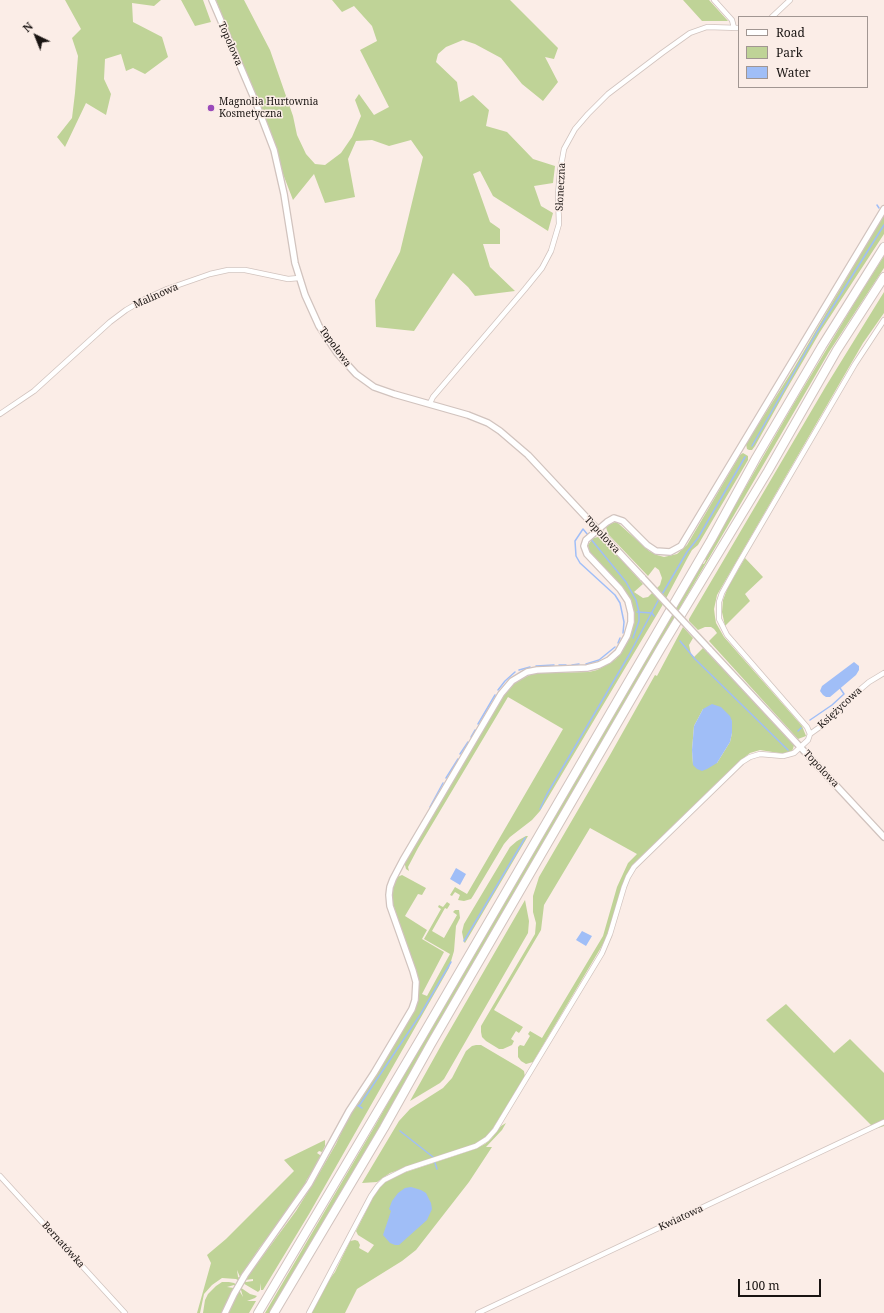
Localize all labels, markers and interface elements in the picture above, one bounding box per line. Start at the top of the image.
north arrow [16,16,56,56]
legend [738,16,868,88]
text: N [19,18,36,35]
street label: Topolowa [215,20,245,68]
text: Road [776,24,805,41]
text: Park [776,44,803,61]
text: Water [776,64,811,81]
place label: Magnolia Hurtownia Kosmetyczna [219,96,318,120]
marker: Magnolia Hurtownia Kosmetyczna [206,103,216,113]
street label: Słoneczna [554,163,568,211]
street label: Malinowa [132,281,180,311]
street label: Topolowa [317,325,353,369]
street label: Topolowa [582,514,622,556]
street label: Księżycowa [816,685,864,731]
street label: Topolowa [801,748,841,790]
street label: Kwiatowa [657,1202,705,1234]
street label: Bernatówka [39,1219,87,1271]
scale bar [740,1271,823,1297]
text: 100 m [745,1277,780,1294]

